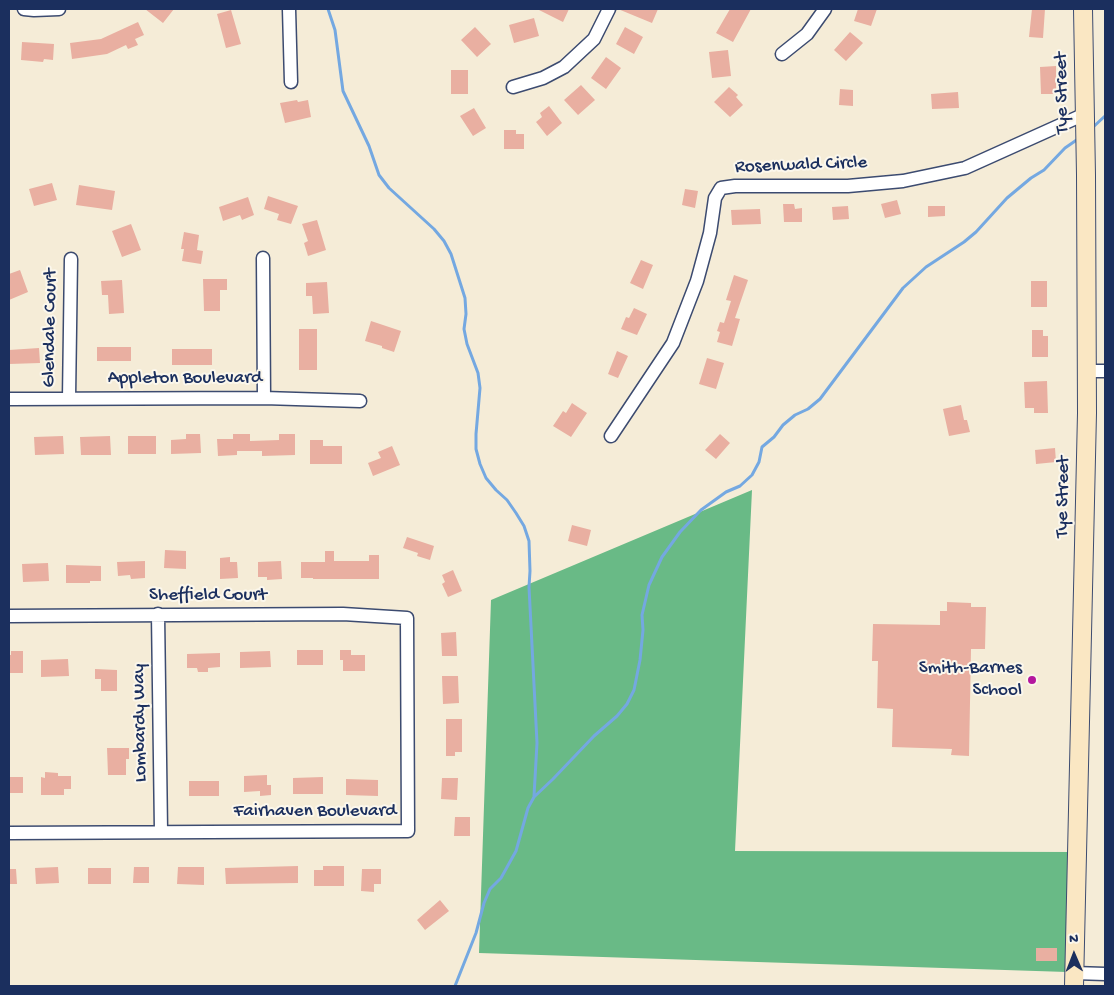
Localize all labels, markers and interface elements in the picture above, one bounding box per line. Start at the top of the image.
street label: Tye Street [1051,52,1075,134]
street label: Rosenwald Circle [734,152,868,180]
street label: Glendale Court [39,268,63,388]
street label: Appleton Boulevard [108,368,262,390]
street label: Tye Street [1052,456,1076,538]
street label: Sheffield Court [149,585,267,607]
place label: Smith-Barnes School [919,658,1022,702]
street label: Lombardy Way [129,663,153,783]
marker: Smith-Barnes School [1026,674,1038,686]
street label: Fairhaven Boulevard [234,801,396,823]
north arrow [1049,930,1099,980]
text: N [1069,931,1078,948]

